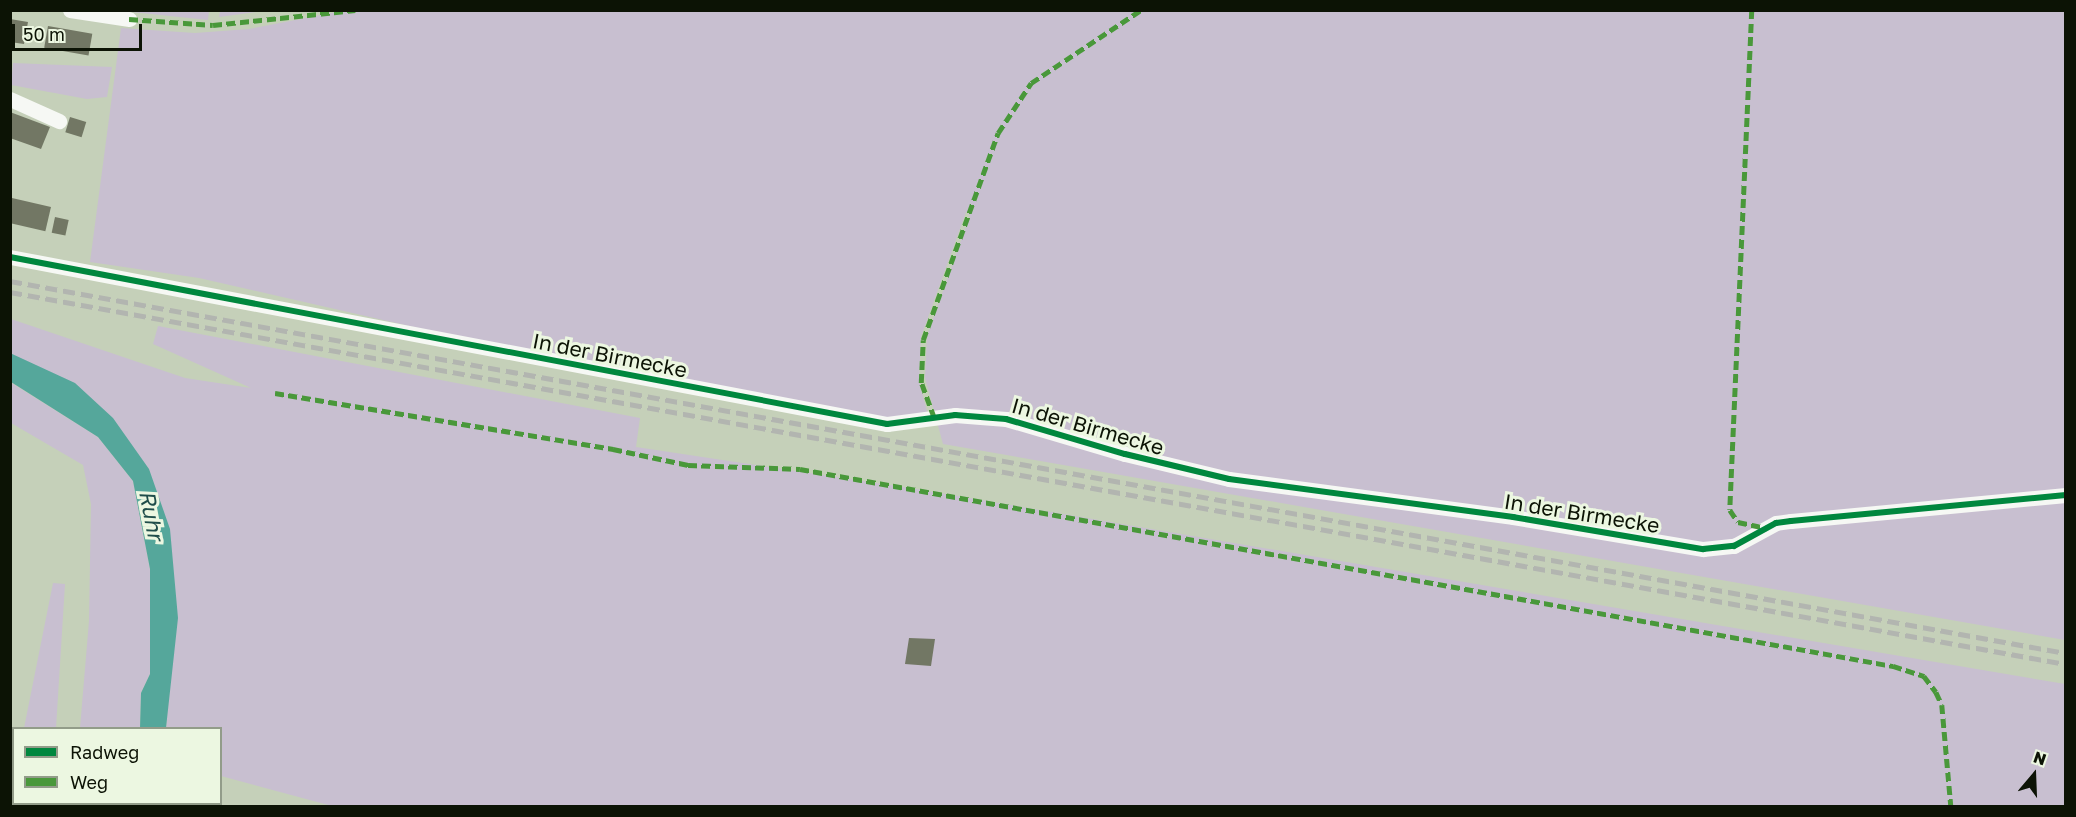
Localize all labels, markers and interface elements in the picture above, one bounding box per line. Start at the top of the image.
scale bar [15,12,146,50]
text: 50 m [23,23,65,45]
street label: In der Birmecke [531,328,689,382]
street label: In der Birmecke [1009,392,1167,460]
water label: Ruhr [134,488,170,542]
street label: In der Birmecke [1502,488,1662,538]
legend [12,727,222,805]
text: Radweg [70,741,139,763]
north arrow [2004,745,2064,805]
text: N [2031,747,2049,769]
text: Weg [70,771,108,793]

